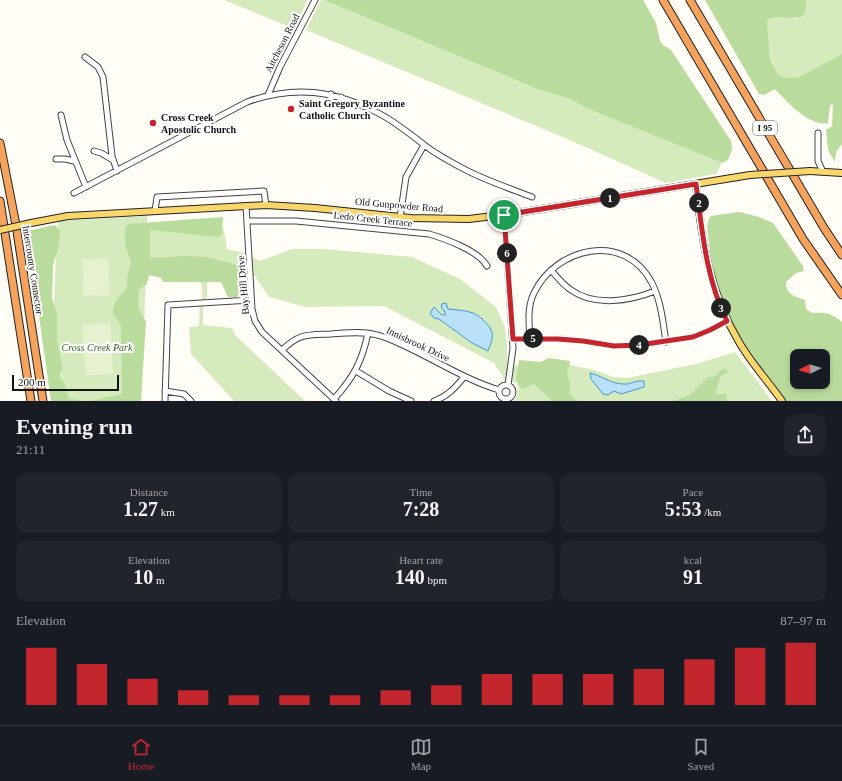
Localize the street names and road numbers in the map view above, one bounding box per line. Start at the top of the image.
street label: Aitcheson Road [263,12,301,74]
road number: I 95 [753,121,777,135]
street label: Old Gunpowder Road [355,196,443,214]
street label: Ledo Creek Terrace [333,209,413,229]
street label: Intercounty Connector [21,225,46,316]
street label: Bay Hill Drive [235,254,251,315]
street label: Innisbrook Drive [385,325,452,364]

